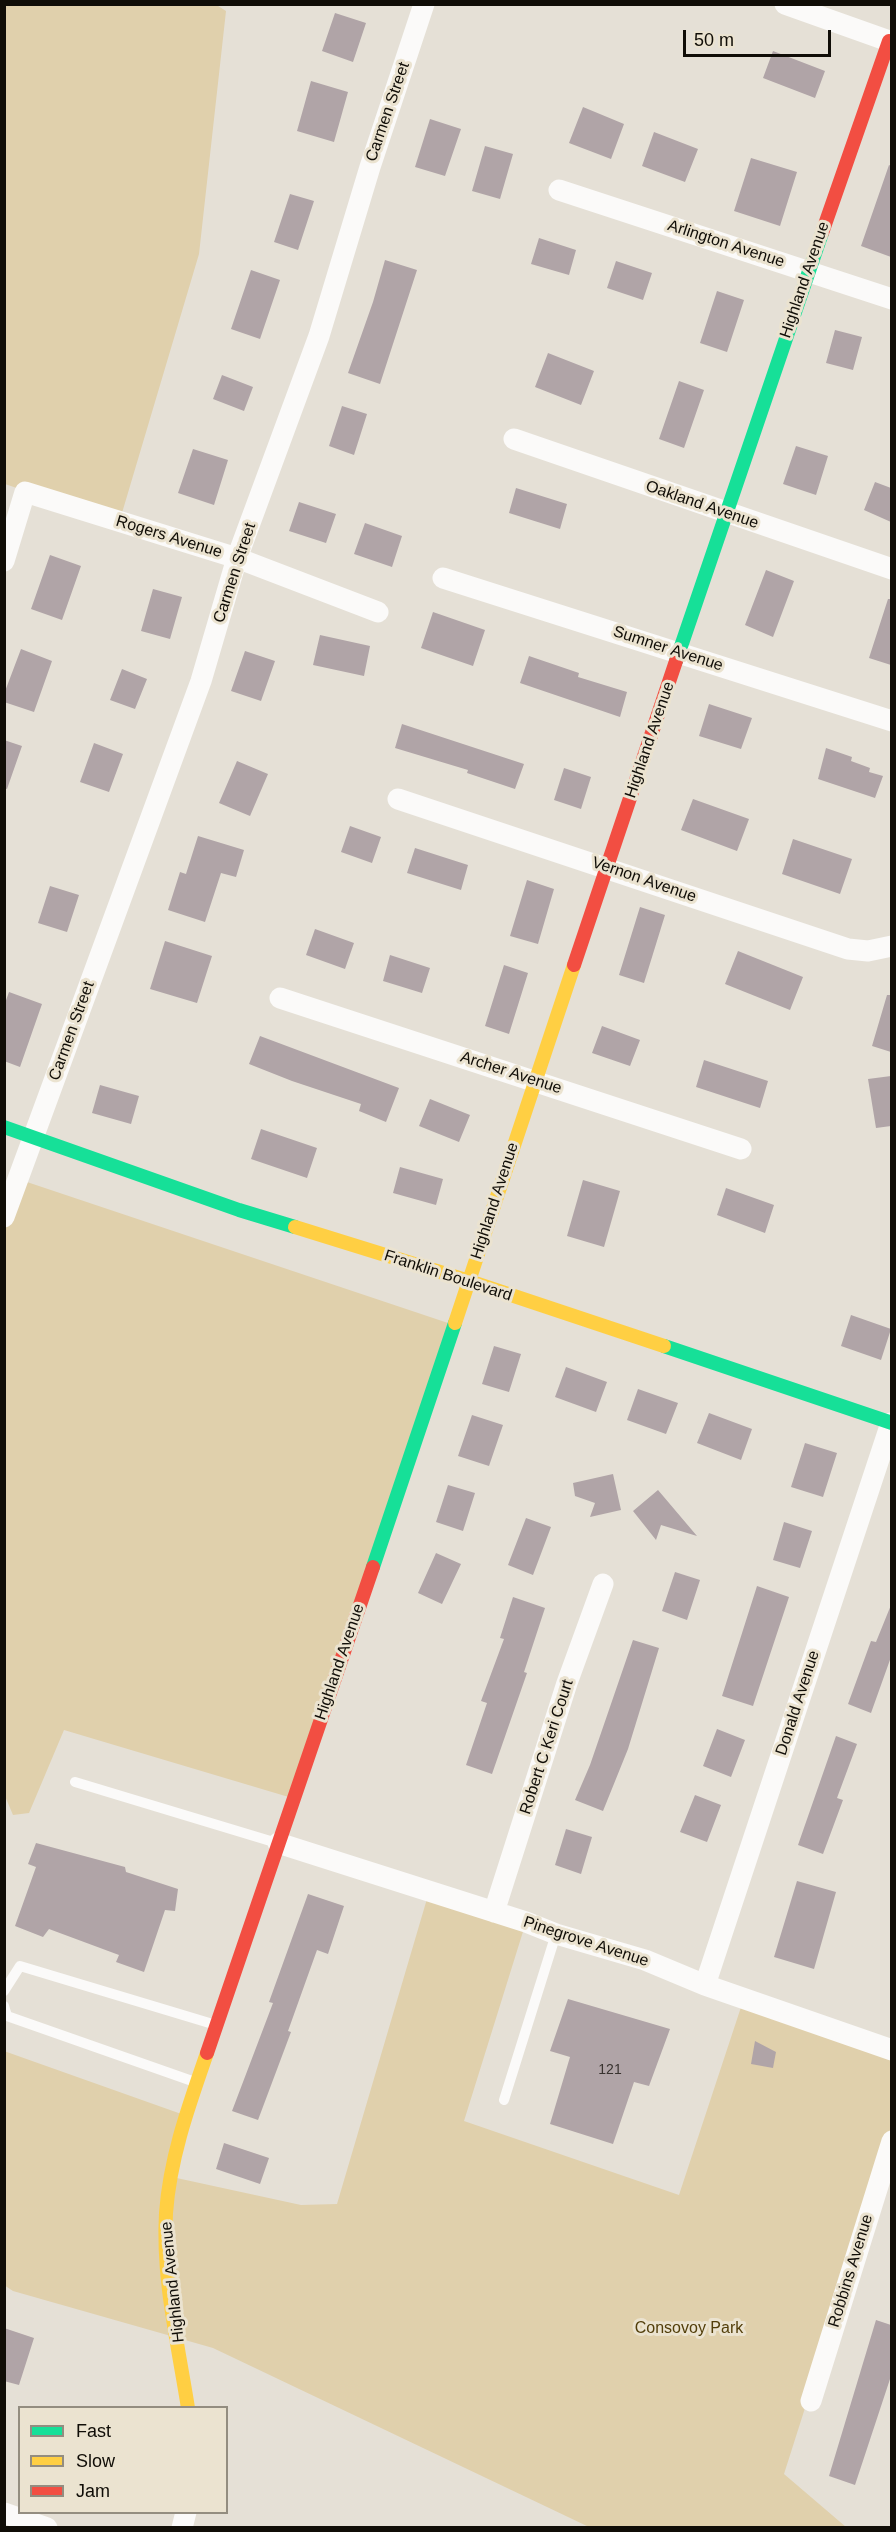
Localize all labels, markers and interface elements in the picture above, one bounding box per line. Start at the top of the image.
scale bar [686,18,834,56]
text: 50 m [694,30,734,50]
street label: Carmen Street [362,60,414,164]
street label: Arlington Avenue [665,216,787,272]
street label: Highland Avenue [776,219,834,341]
street label: Oakland Avenue [643,477,761,533]
street label: Rogers Avenue [114,512,224,562]
street label: Carmen Street [210,521,260,625]
street label: Sumner Avenue [611,622,725,676]
street label: Highland Avenue [621,679,679,801]
street label: Vernon Avenue [589,853,699,907]
street label: Carmen Street [45,979,99,1083]
street label: Archer Avenue [458,1048,564,1098]
street label: Highland Avenue [467,1140,523,1262]
street label: Franklin Boulevard [382,1246,514,1306]
street label: Highland Avenue [311,1601,369,1723]
street label: Donald Avenue [772,1648,824,1758]
street label: Robert C Keri Court [516,1677,578,1817]
street label: Pinegrove Avenue [521,1913,651,1971]
house number: 121 [598,2062,622,2078]
street label: Robbins Avenue [825,2212,877,2330]
street label: Highland Avenue [157,2221,189,2343]
park label: Consovoy Park [635,2319,743,2339]
legend [18,2406,228,2514]
text: Fast [76,2421,111,2441]
text: Slow [76,2451,115,2471]
text: Jam [76,2481,110,2501]

